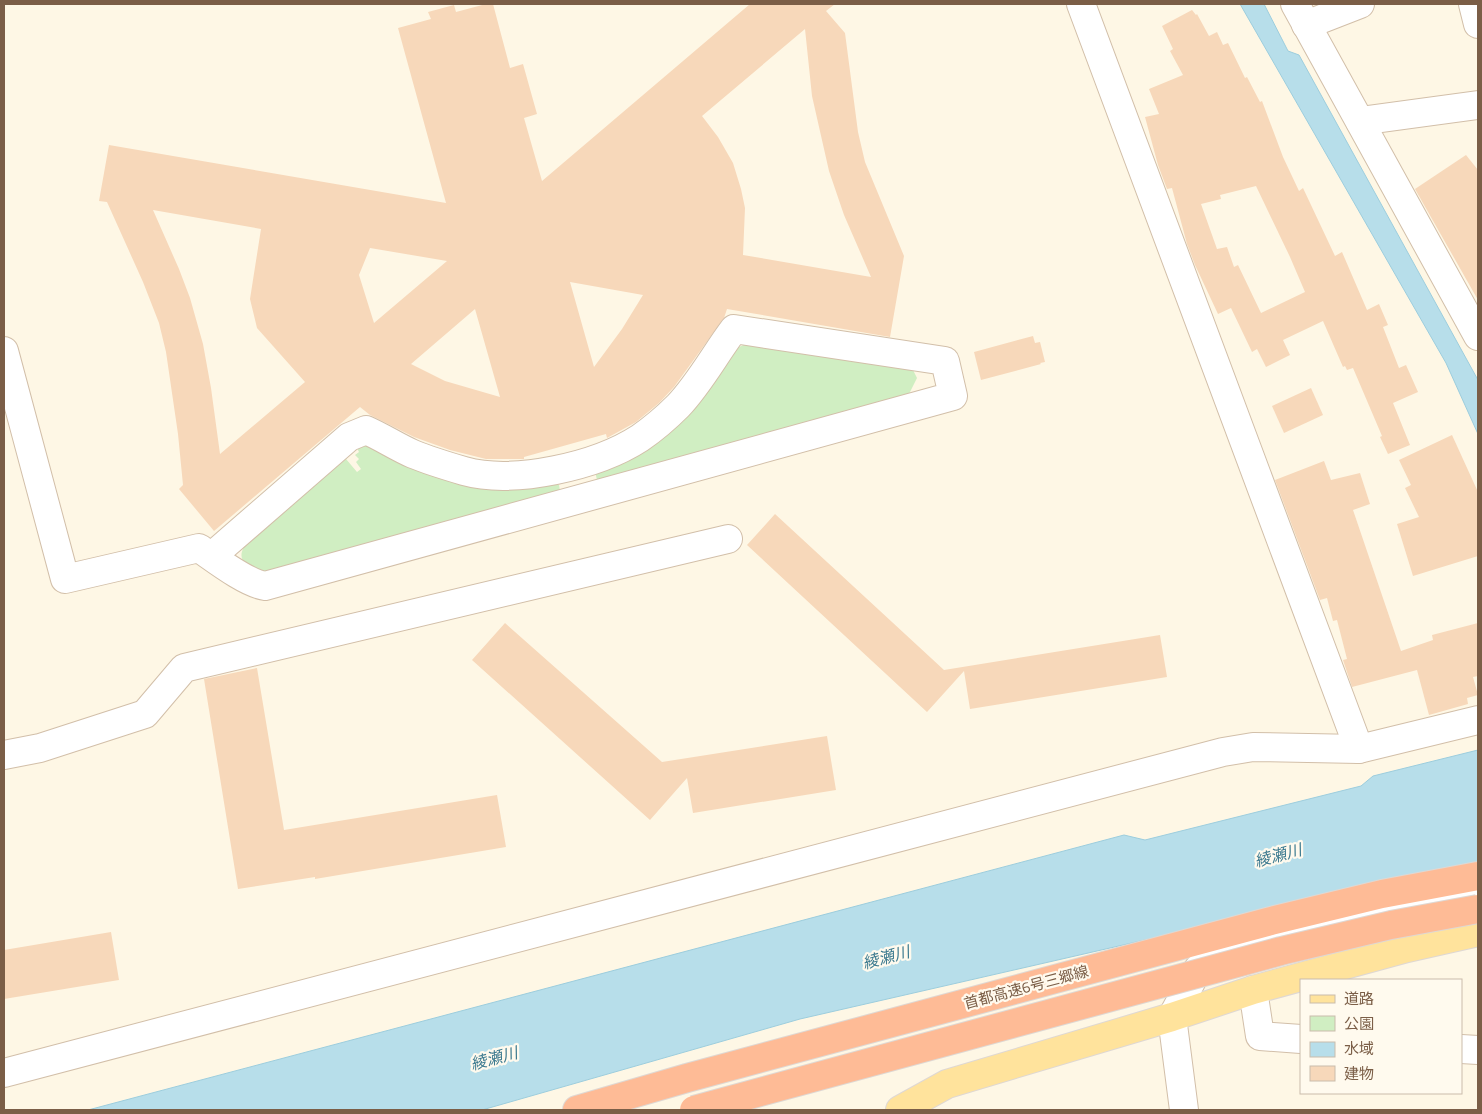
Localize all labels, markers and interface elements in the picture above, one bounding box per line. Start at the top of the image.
water label: 綾瀬川 [1252,837,1306,873]
water label: 綾瀬川 [860,939,914,975]
street label: 首都高速6号三郷線 [961,959,1091,1015]
legend [1300,979,1462,1094]
text: 道路 [1344,987,1374,1010]
text: 公園 [1344,1012,1374,1035]
text: 水域 [1344,1037,1374,1060]
water label: 綾瀬川 [468,1040,522,1076]
text: 建物 [1344,1062,1374,1085]

